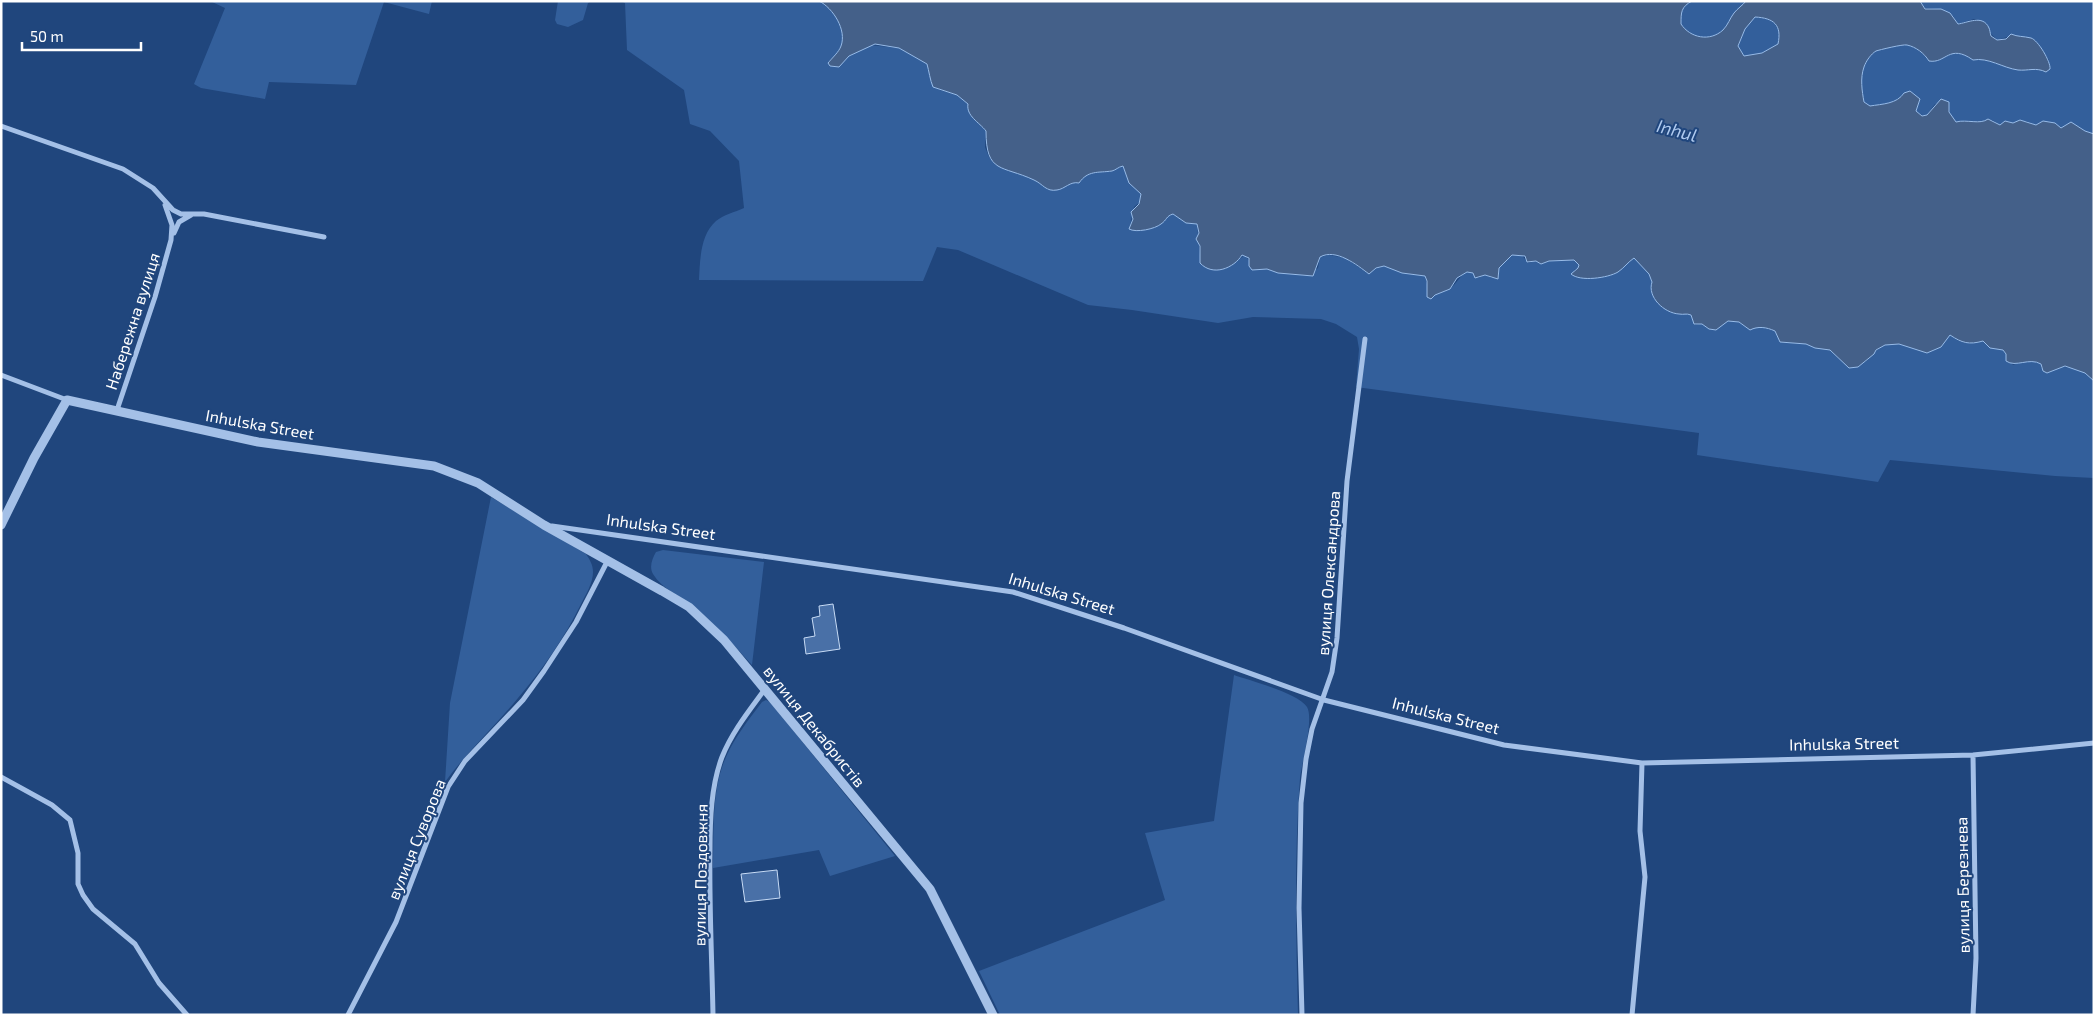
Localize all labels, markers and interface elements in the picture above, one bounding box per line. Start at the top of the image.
scale bar [22,20,141,52]
text: 50 m [30,27,64,45]
water label: Inhul [1654,114,1700,146]
street label: Набережна вулиця [101,250,164,392]
street label: Inhulska Street [204,405,316,443]
street label: вулиця Олександрова [1313,490,1344,656]
street label: Inhulska Street [605,509,717,543]
street label: Inhulska Street [1007,568,1117,618]
street label: вулиця Декабристів [759,662,870,791]
street label: Inhulska Street [1390,693,1502,737]
street label: Inhulska Street [1789,733,1899,753]
street label: вулиця Суворова [383,776,450,903]
street label: вулиця Поздовжня [689,804,712,946]
street label: вулиця Березнева [1951,816,1974,953]

